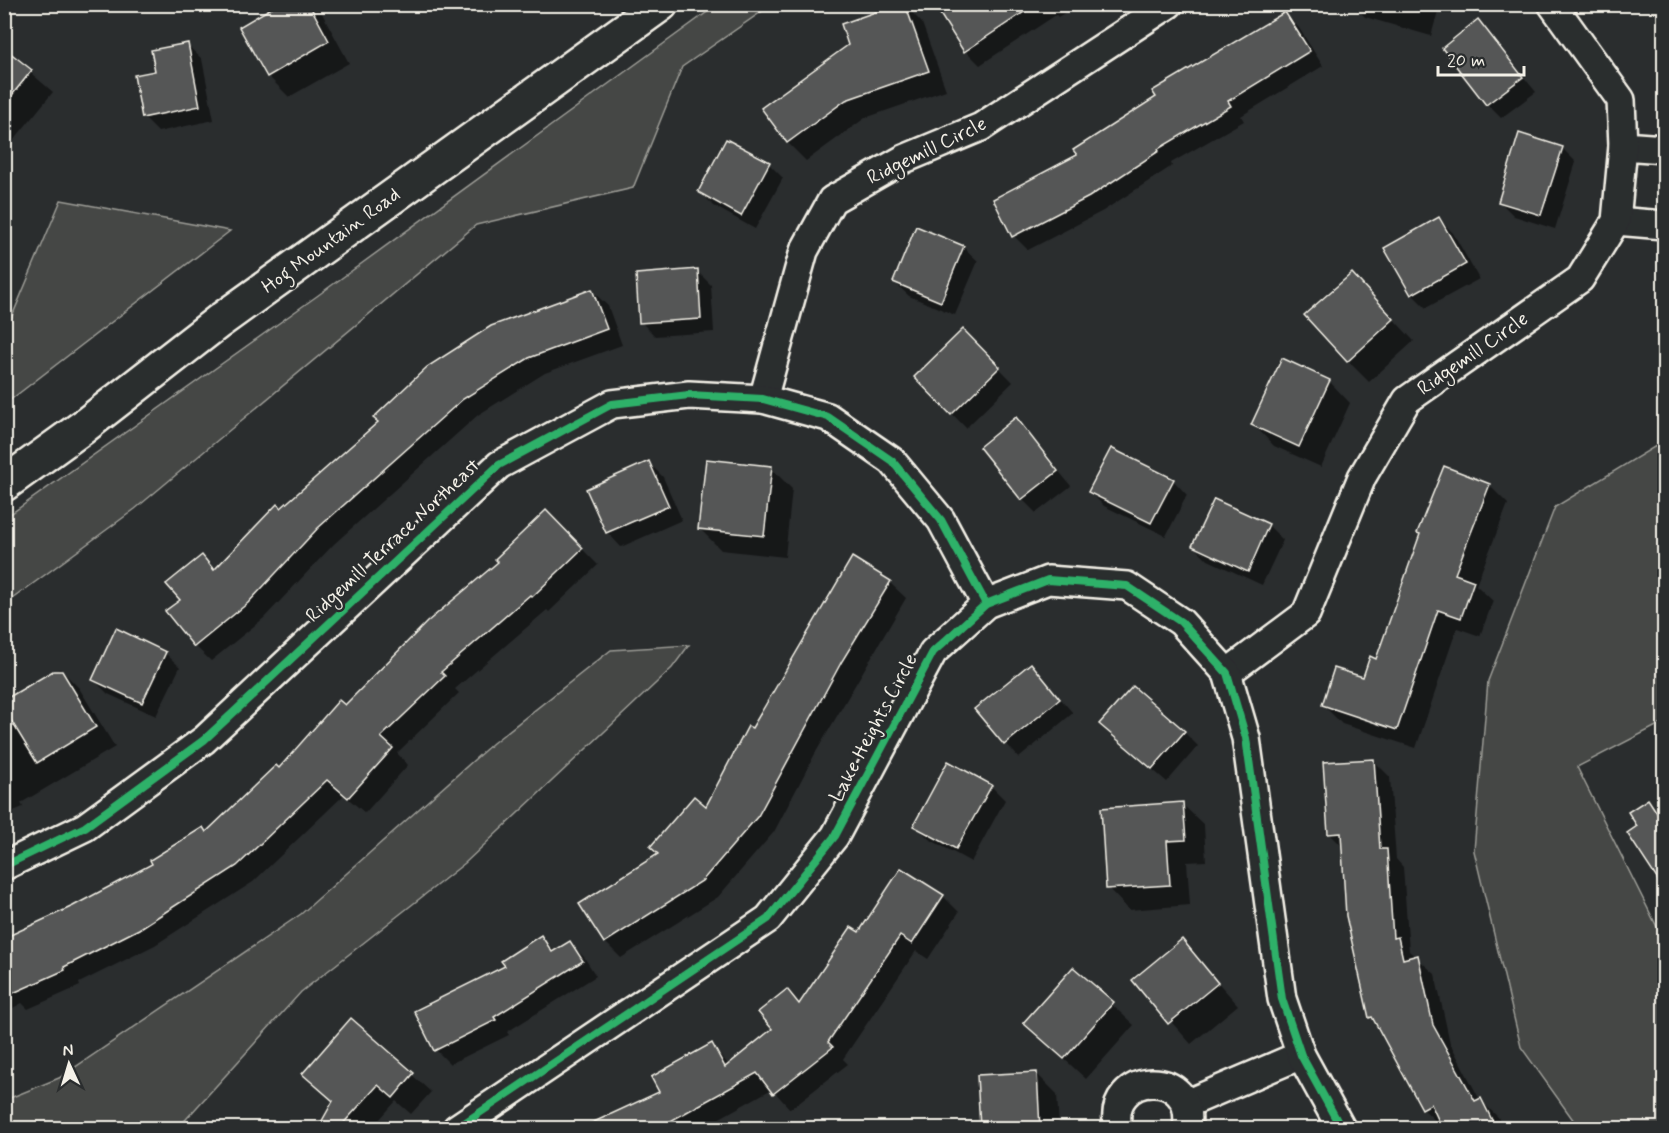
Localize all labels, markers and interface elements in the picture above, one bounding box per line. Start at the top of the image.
scale bar [1438,39,1524,77]
text: 20 m [1447,49,1485,73]
street label: Ridgemill Circle [863,110,992,192]
street label: Hog Mountain Road [256,182,407,302]
street label: Ridgemill Circle [1412,306,1535,403]
street label: Ridgemill Terrace Northeast [300,453,487,630]
street label: Lake Heights Circle [823,649,925,807]
north arrow [39,1034,99,1094]
text: N [62,1040,74,1061]

